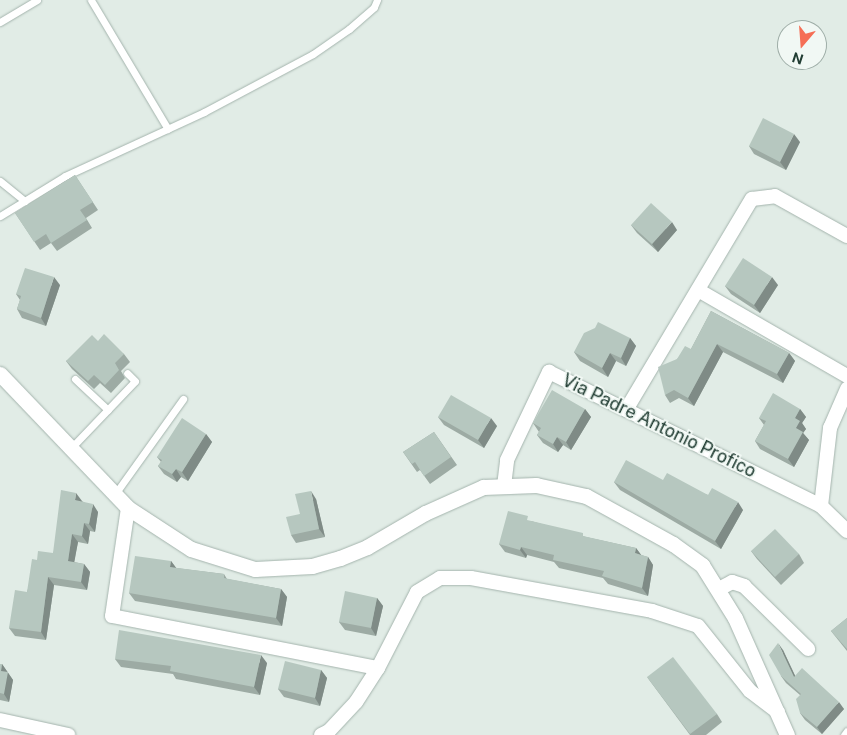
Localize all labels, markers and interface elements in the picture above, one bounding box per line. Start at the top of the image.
north arrow [777,20,827,70]
text: N [790,49,805,68]
street label: Via Padre Antonio Profico [558,370,760,482]

